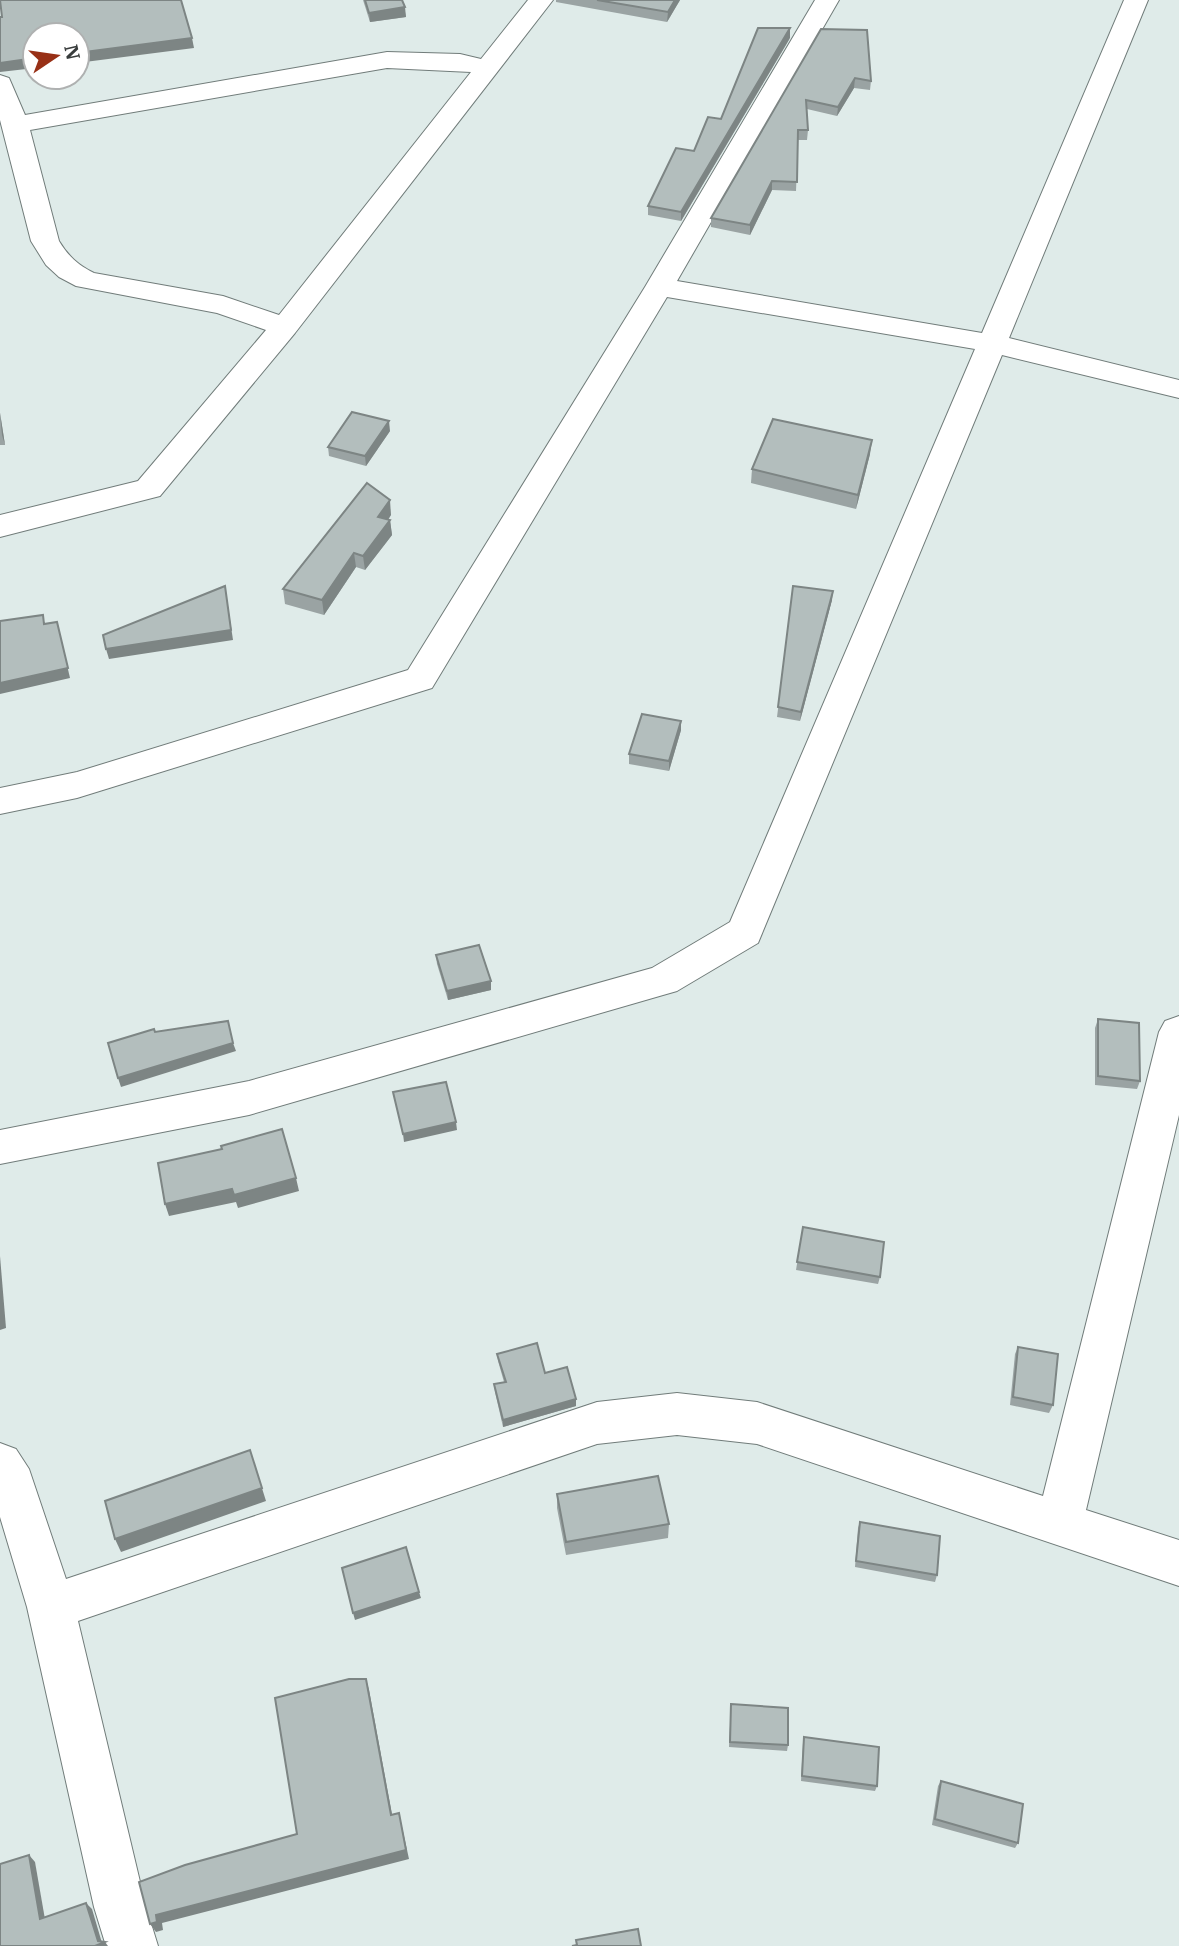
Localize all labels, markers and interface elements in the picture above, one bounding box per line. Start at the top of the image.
north arrow [21,21,91,91]
text: N [59,42,86,62]

